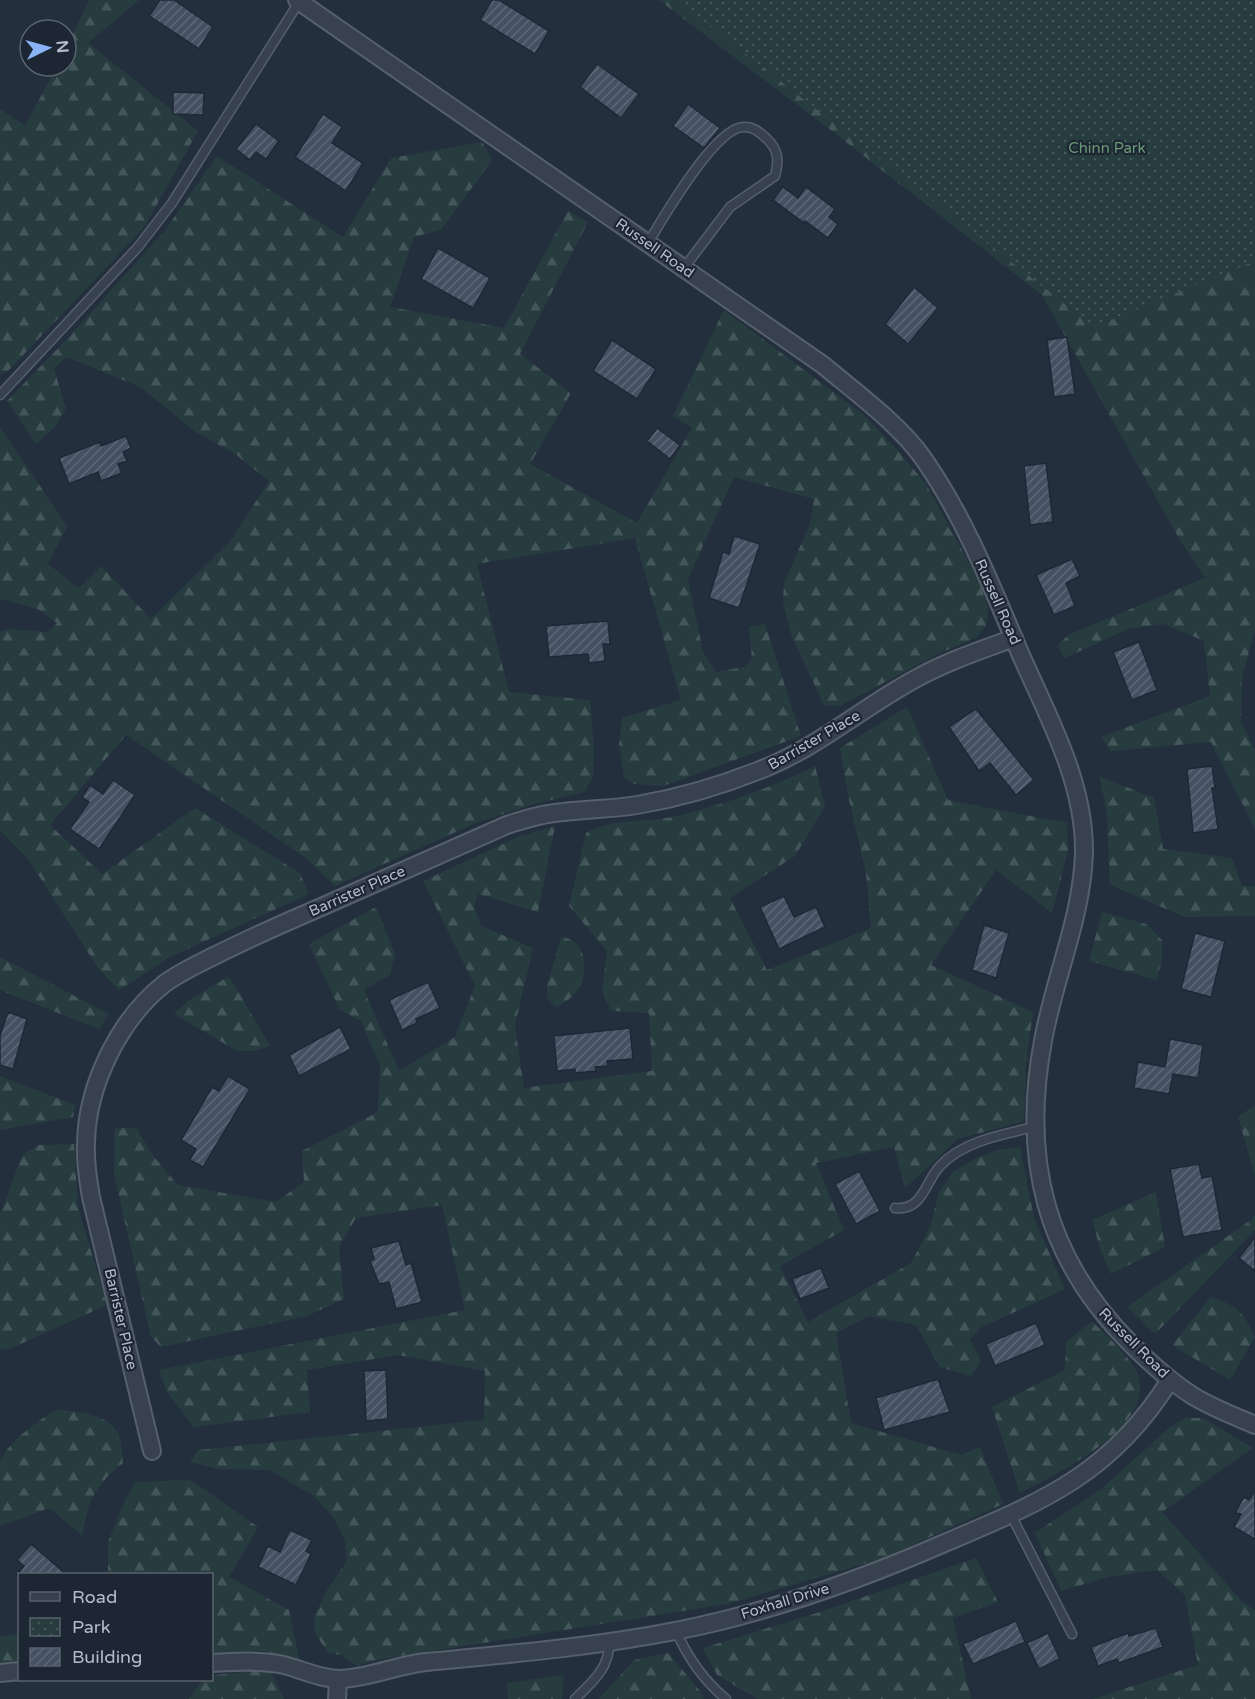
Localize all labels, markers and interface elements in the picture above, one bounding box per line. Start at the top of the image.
north arrow [18,18,78,78]
text: N [51,40,72,54]
park label: Chinn Park [1068,139,1146,157]
street label: Russell Road [612,214,698,282]
street label: Russell Road [971,556,1025,648]
street label: Barrister Place [765,706,863,774]
street label: Barrister Place [306,862,408,920]
street label: Barrister Place [101,1267,141,1371]
street label: Russell Road [1095,1304,1173,1382]
legend [18,1573,213,1681]
street label: Foxhall Drive [739,1579,831,1623]
text: Road [72,1586,117,1608]
text: Park [72,1616,111,1638]
text: Building [72,1646,142,1668]

